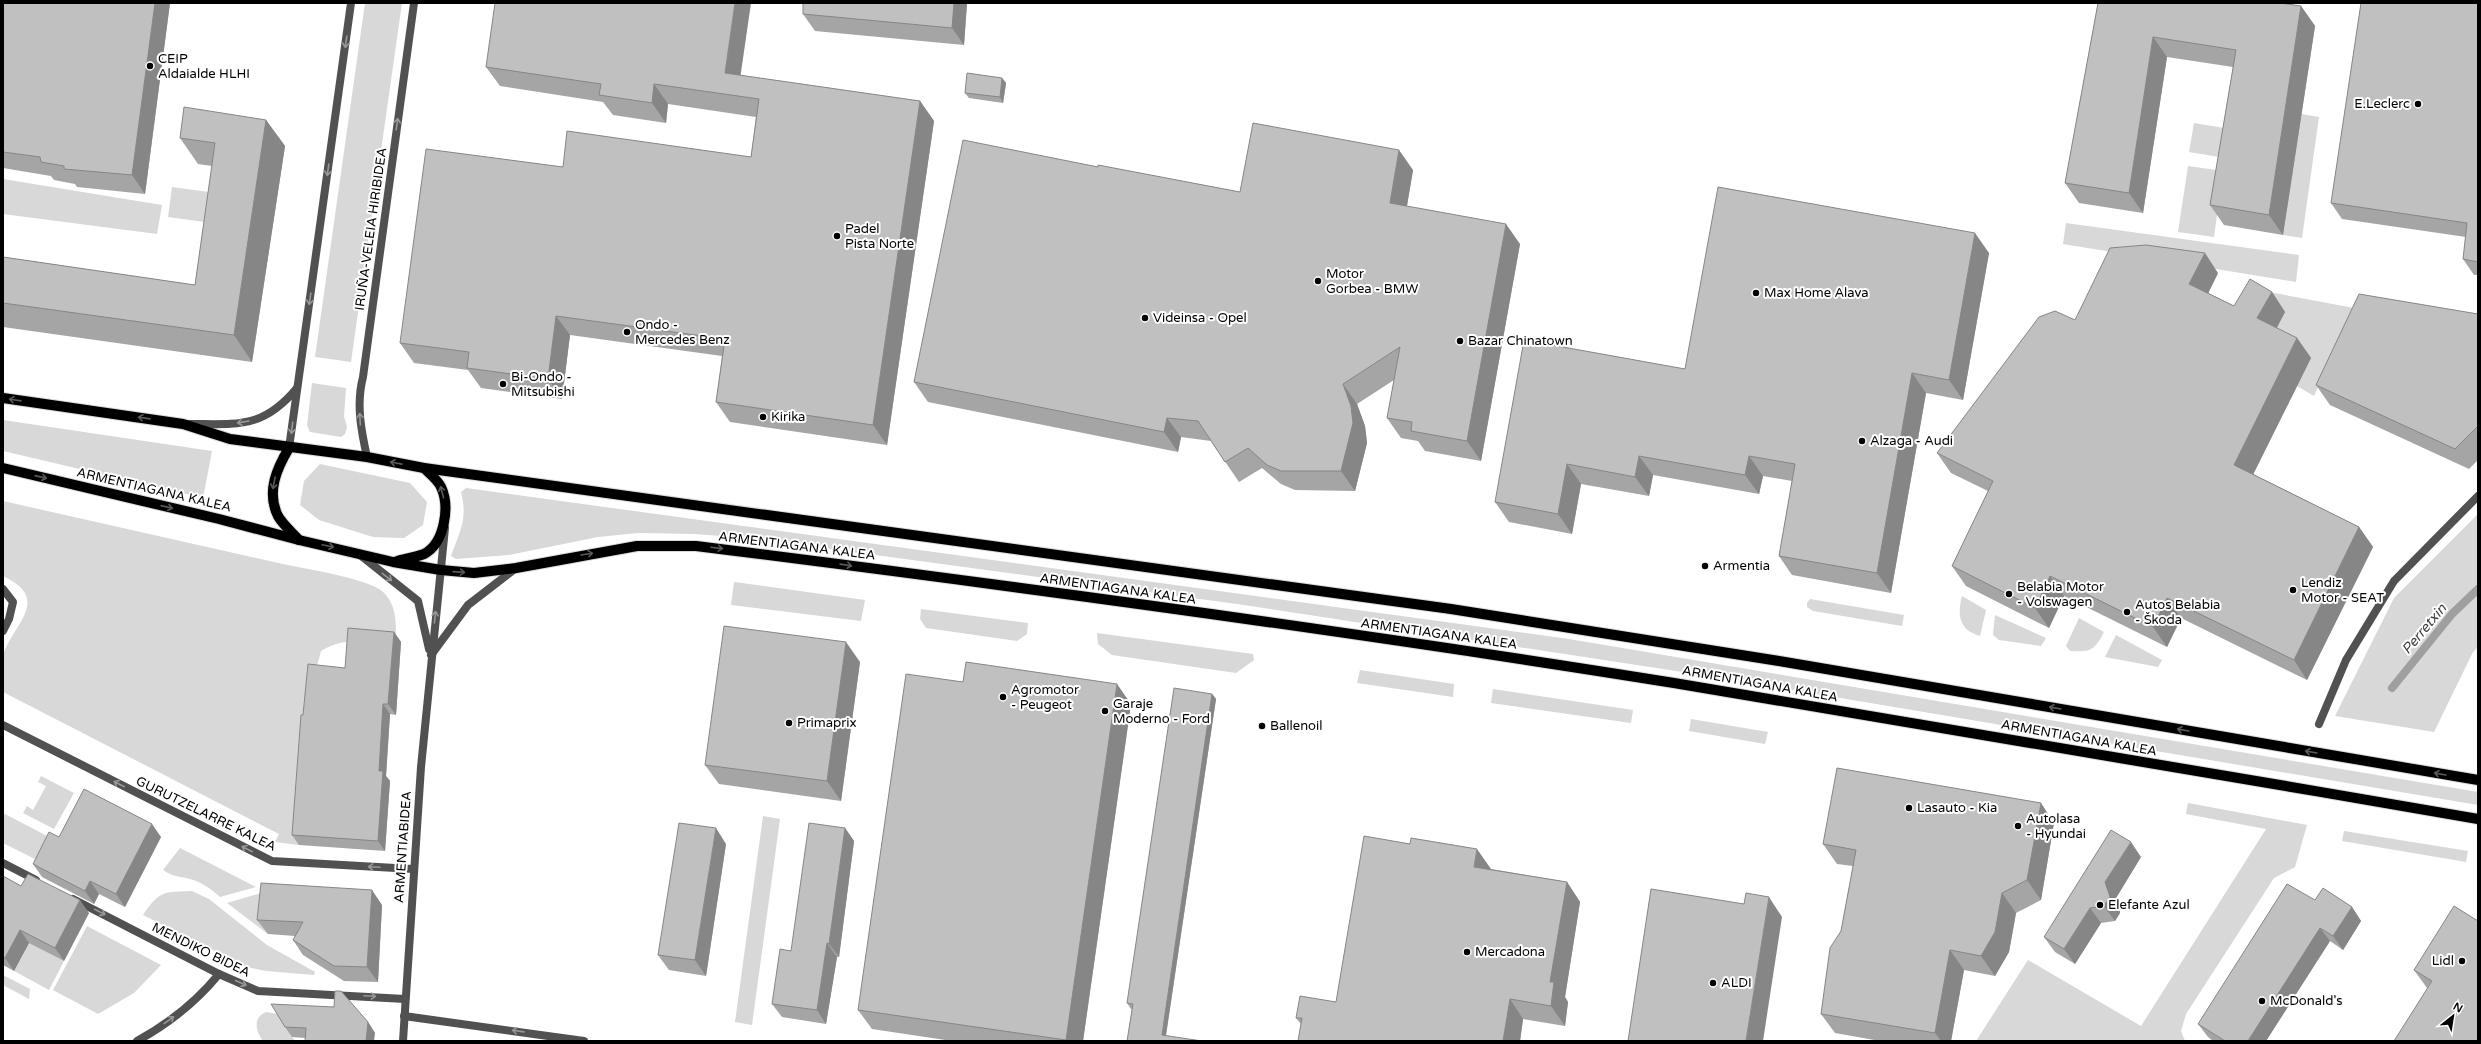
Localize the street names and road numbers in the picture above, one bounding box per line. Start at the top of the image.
street label: IRUÑA-VELEIA HIRIBIDEA [352,146,390,312]
street label: ARMENTIAGANA KALEA [75,464,233,516]
street label: ARMENTIAGANA KALEA [718,528,877,564]
street label: ARMENTIAGANA KALEA [1039,570,1198,608]
street label: ARMENTIAGANA KALEA [1360,615,1519,653]
street label: ARMENTIAGANA KALEA [1681,662,1840,706]
street label: ARMENTIAGANA KALEA [2000,716,2159,760]
street label: GURUTZELARRE KALEA [133,773,279,855]
street label: ARMENTIABIDEA [391,790,415,903]
street label: MENDIKO BIDEA [149,919,253,981]

